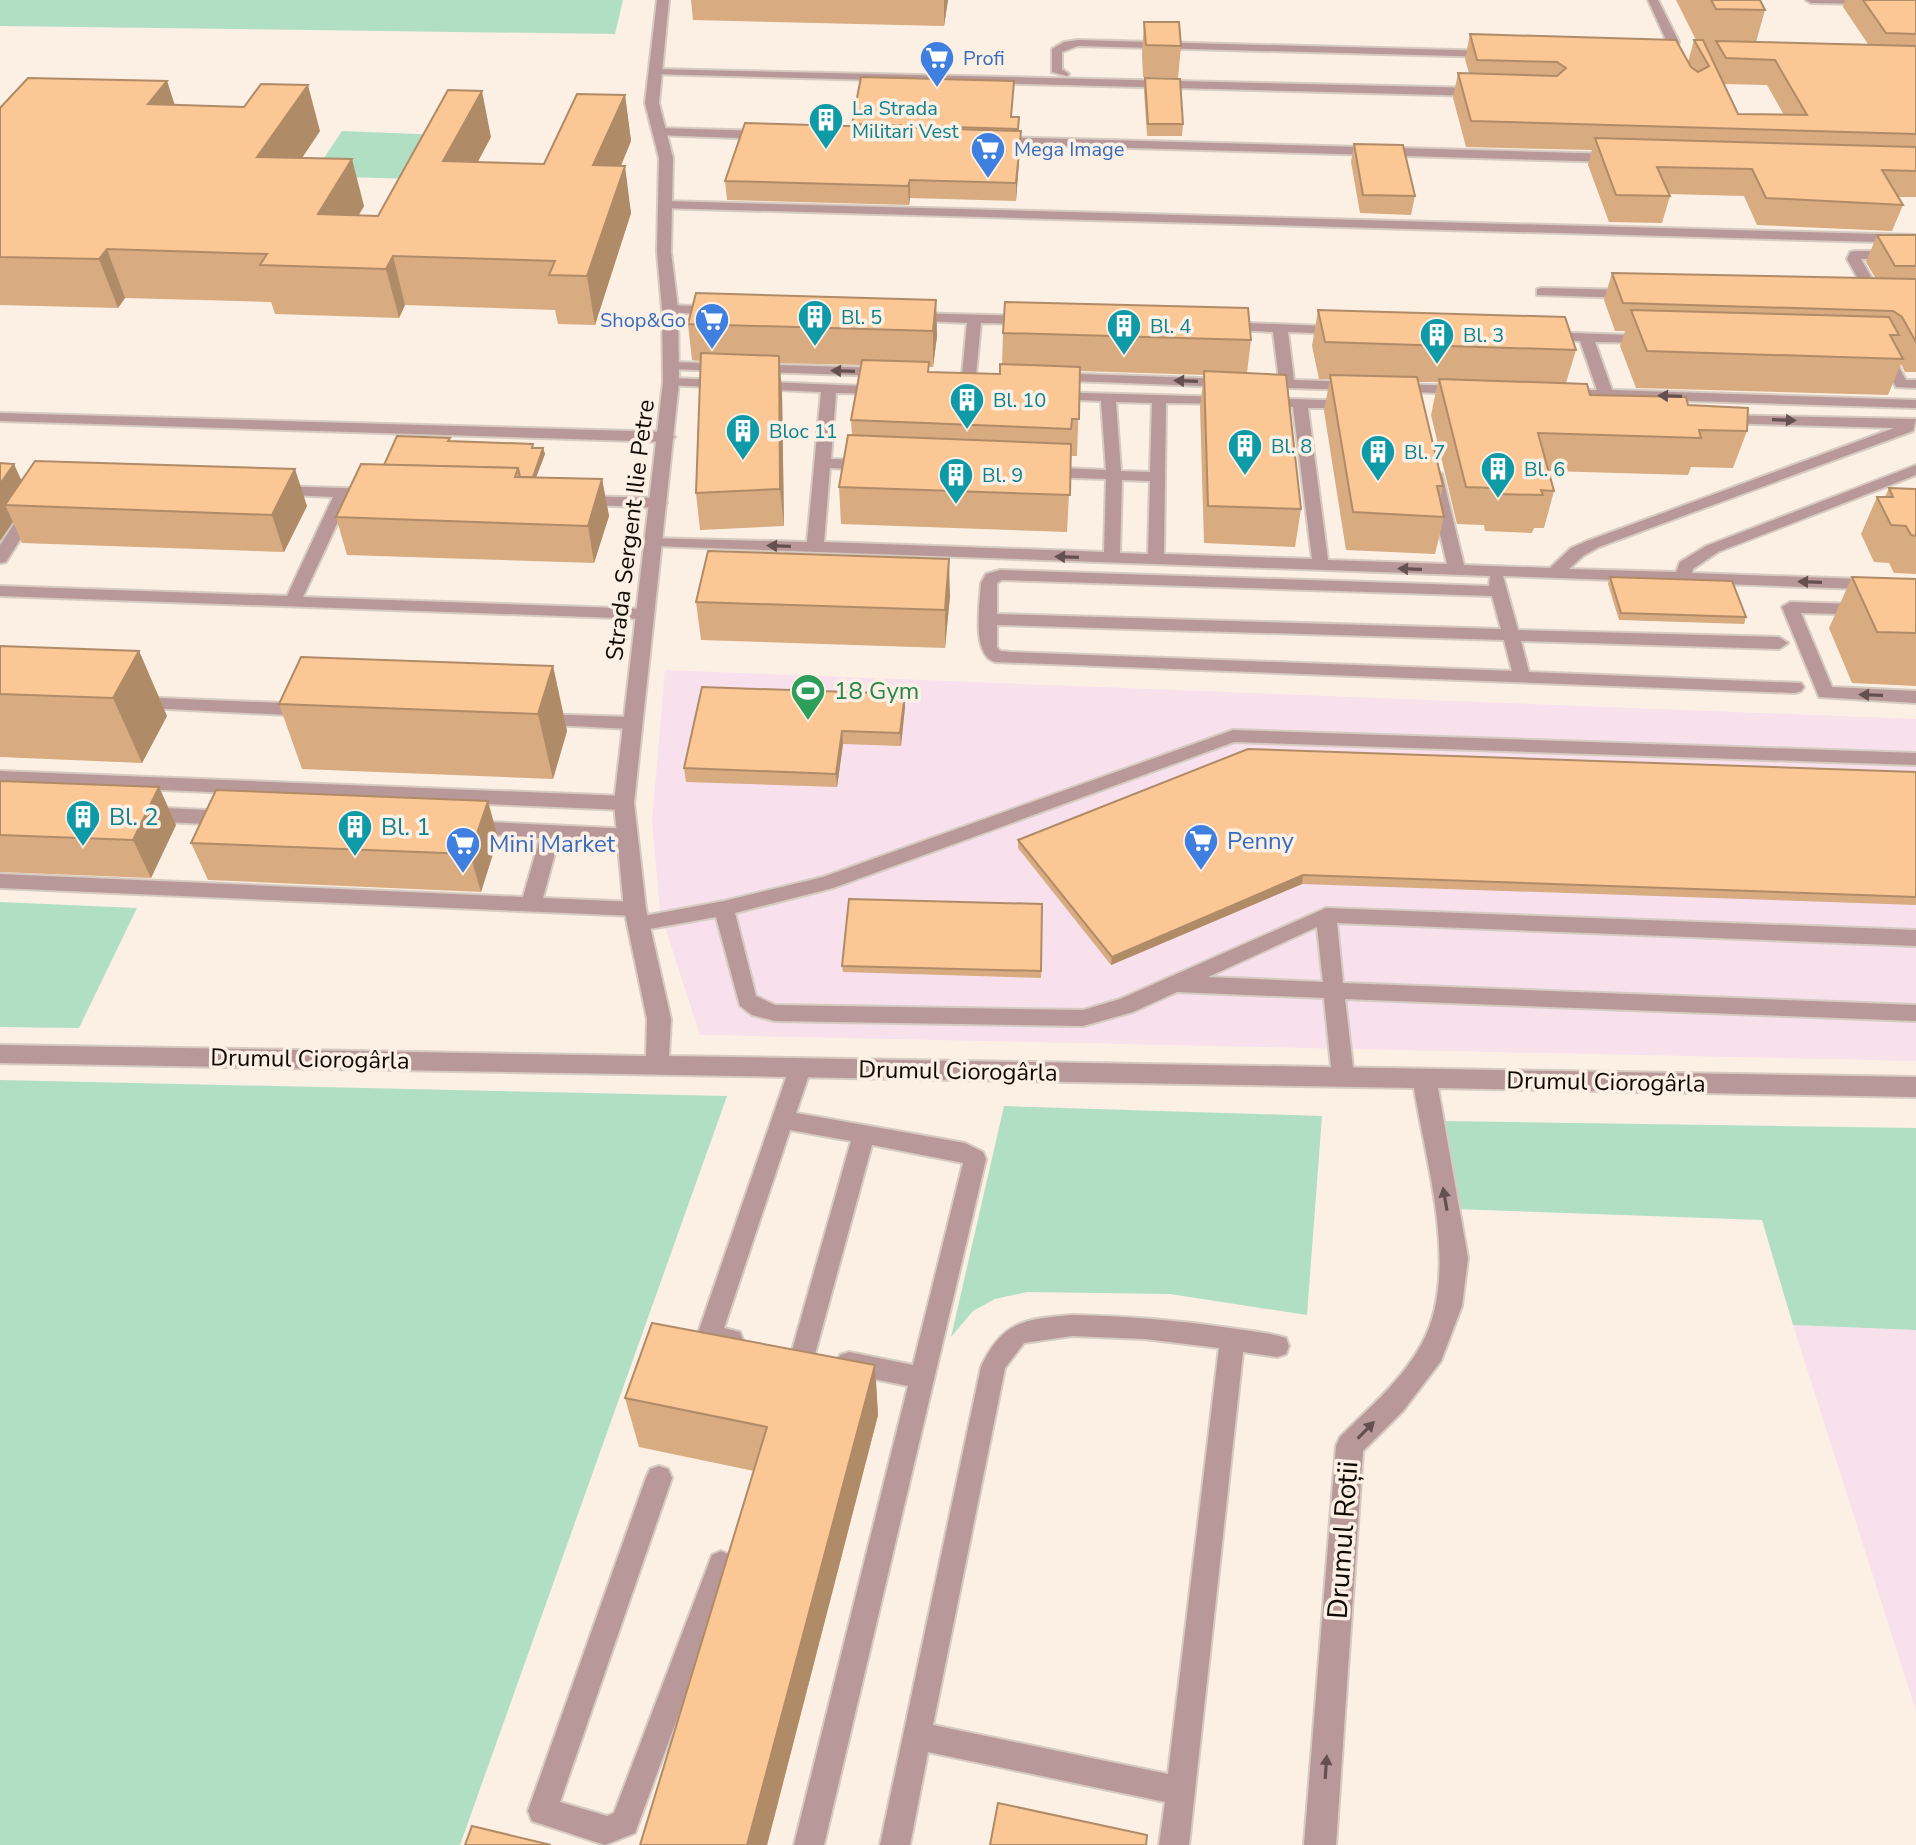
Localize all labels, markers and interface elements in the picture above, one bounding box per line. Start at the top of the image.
supermarket icon: Profi [918,39,956,89]
place label: Profi [963,45,1005,72]
place label: La Strada Militari Vest [852,95,960,145]
building icon: La Strada Militari Vest [807,101,845,151]
supermarket icon: Mega Image [969,130,1007,180]
place label: Mega Image [1014,136,1124,163]
building icon: Bl. 5 [796,298,834,348]
supermarket icon: Shop&Go [693,301,731,351]
place label: Bl. 5 [841,304,882,331]
place label: Shop&Go [600,307,686,334]
building icon: Bl. 4 [1105,307,1143,357]
place label: Bl. 4 [1150,313,1191,340]
building icon: Bl. 3 [1418,316,1456,366]
place label: Bl. 3 [1463,322,1504,349]
one-way arrow [829,364,855,377]
one-way arrow [1173,375,1198,388]
building icon: Bl. 10 [948,381,986,431]
place label: Bl. 10 [993,387,1046,414]
one-way arrow [1657,389,1682,402]
street label: Strada Sergent Ilie Petre [598,398,662,662]
building icon: Bloc 11 [724,412,762,462]
one-way arrow [1772,413,1797,426]
place label: Bloc 11 [769,418,838,445]
building icon: Bl. 8 [1226,427,1264,477]
place label: Bl. 8 [1271,433,1312,460]
building icon: Bl. 7 [1359,433,1397,483]
place label: Bl. 7 [1404,439,1445,466]
building icon: Bl. 6 [1479,450,1517,500]
building icon: Bl. 9 [937,456,975,506]
place label: Bl. 6 [1524,456,1565,483]
place label: Bl. 9 [982,462,1023,489]
one-way arrow [766,540,791,553]
one-way arrow [1054,550,1079,563]
one-way arrow [1397,563,1422,576]
one-way arrow [1797,576,1822,589]
sports icon: 18 Gym [789,672,827,722]
place label: 18 Gym [834,675,919,707]
one-way arrow [1858,689,1883,702]
building icon: Bl. 2 [64,798,102,848]
place label: Bl. 2 [109,801,159,833]
building icon: Bl. 1 [336,808,374,858]
place label: Bl. 1 [381,811,431,843]
supermarket icon: Penny [1182,822,1220,872]
supermarket icon: Mini Market [444,825,482,875]
place label: Penny [1227,825,1295,857]
place label: Mini Market [489,828,616,860]
street label: Drumul Ciorogârla [210,1041,410,1077]
street label: Drumul Ciorogârla [858,1053,1058,1089]
street label: Drumul Ciorogârla [1506,1064,1706,1100]
one-way arrow [1438,1187,1450,1212]
one-way arrow [1356,1421,1374,1440]
street label: Drumul Roții [1319,1460,1367,1620]
one-way arrow [1320,1754,1333,1779]

